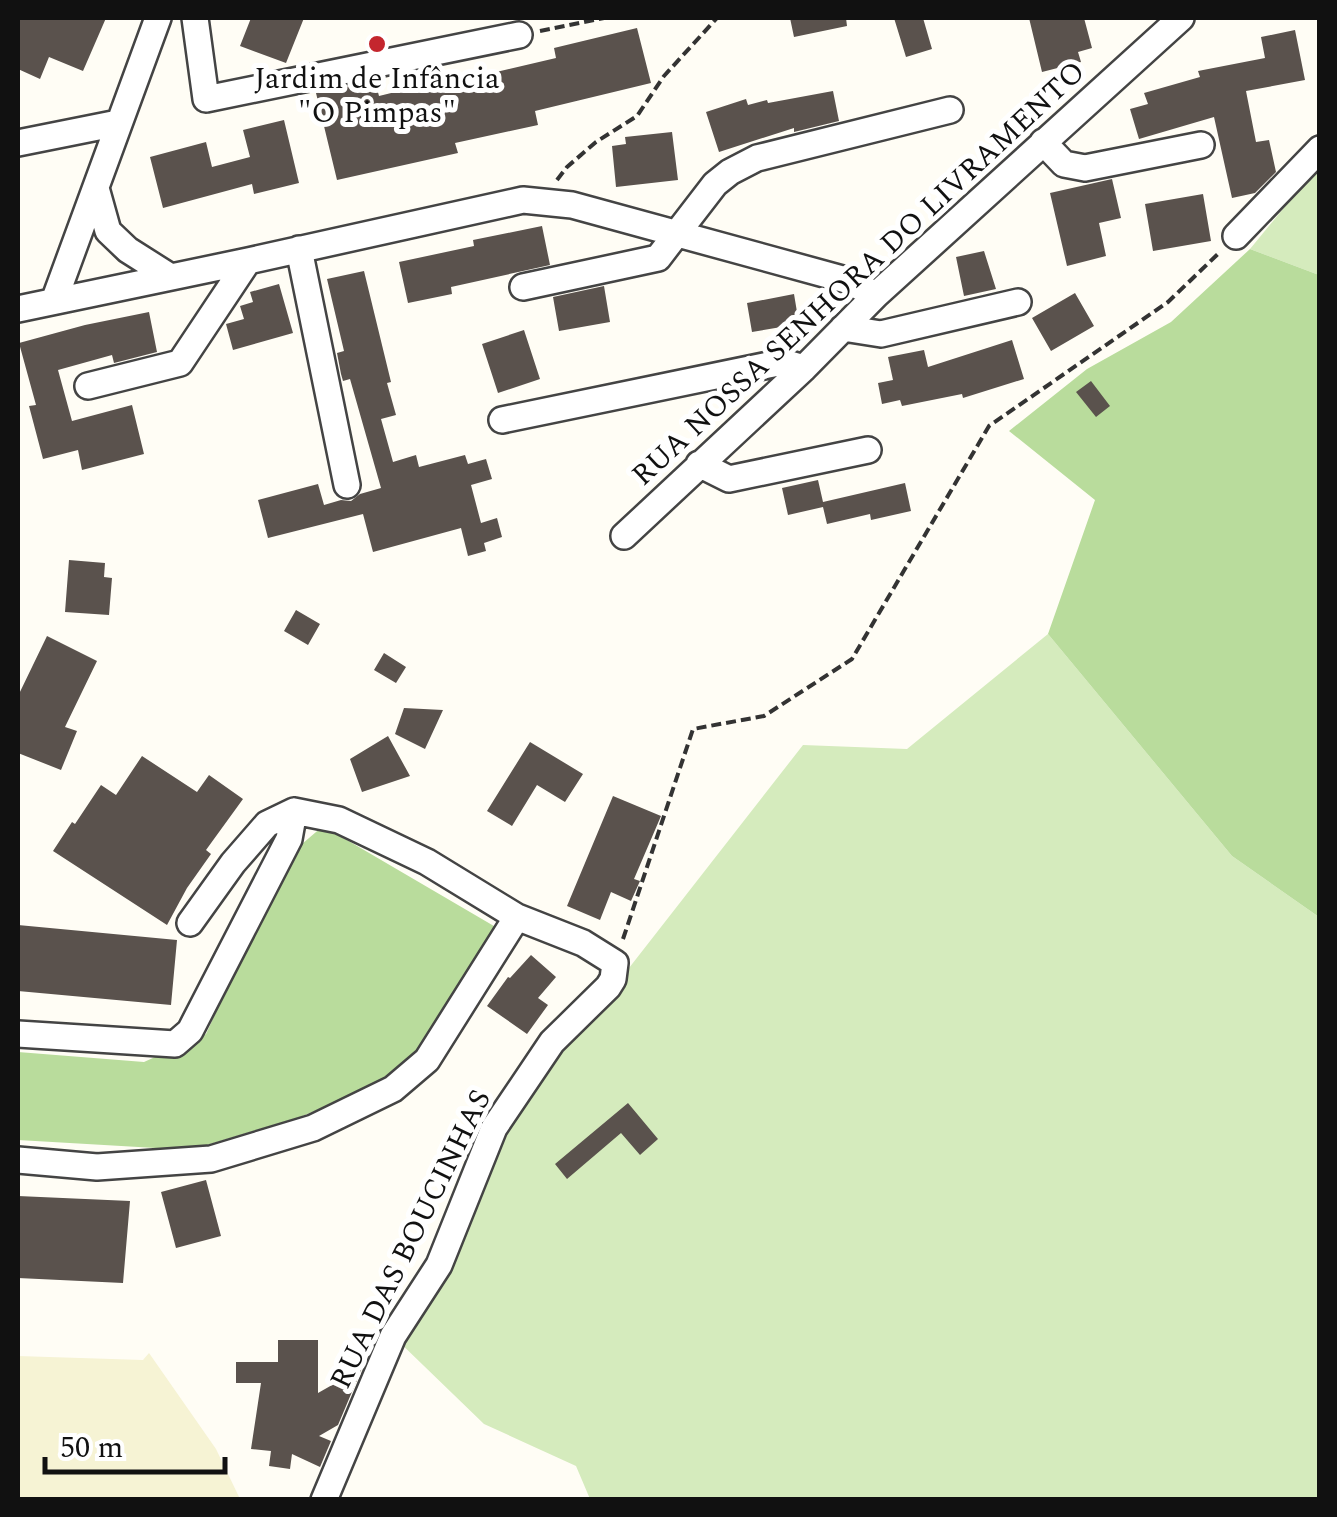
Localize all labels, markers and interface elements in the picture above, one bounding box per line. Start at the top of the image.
marker: Jardim de Infância "O Pimpas" [366,33,388,55]
street label: RUA NOSSA SENHORA DO LIVRAMENTO [621,50,1096,497]
place label: Jardim de Infância "O Pimpas" [254,56,500,136]
street label: RUA DAS BOUCINHAS [318,1082,503,1397]
scale bar [45,1412,225,1474]
text: 50 m [60,1425,123,1471]

